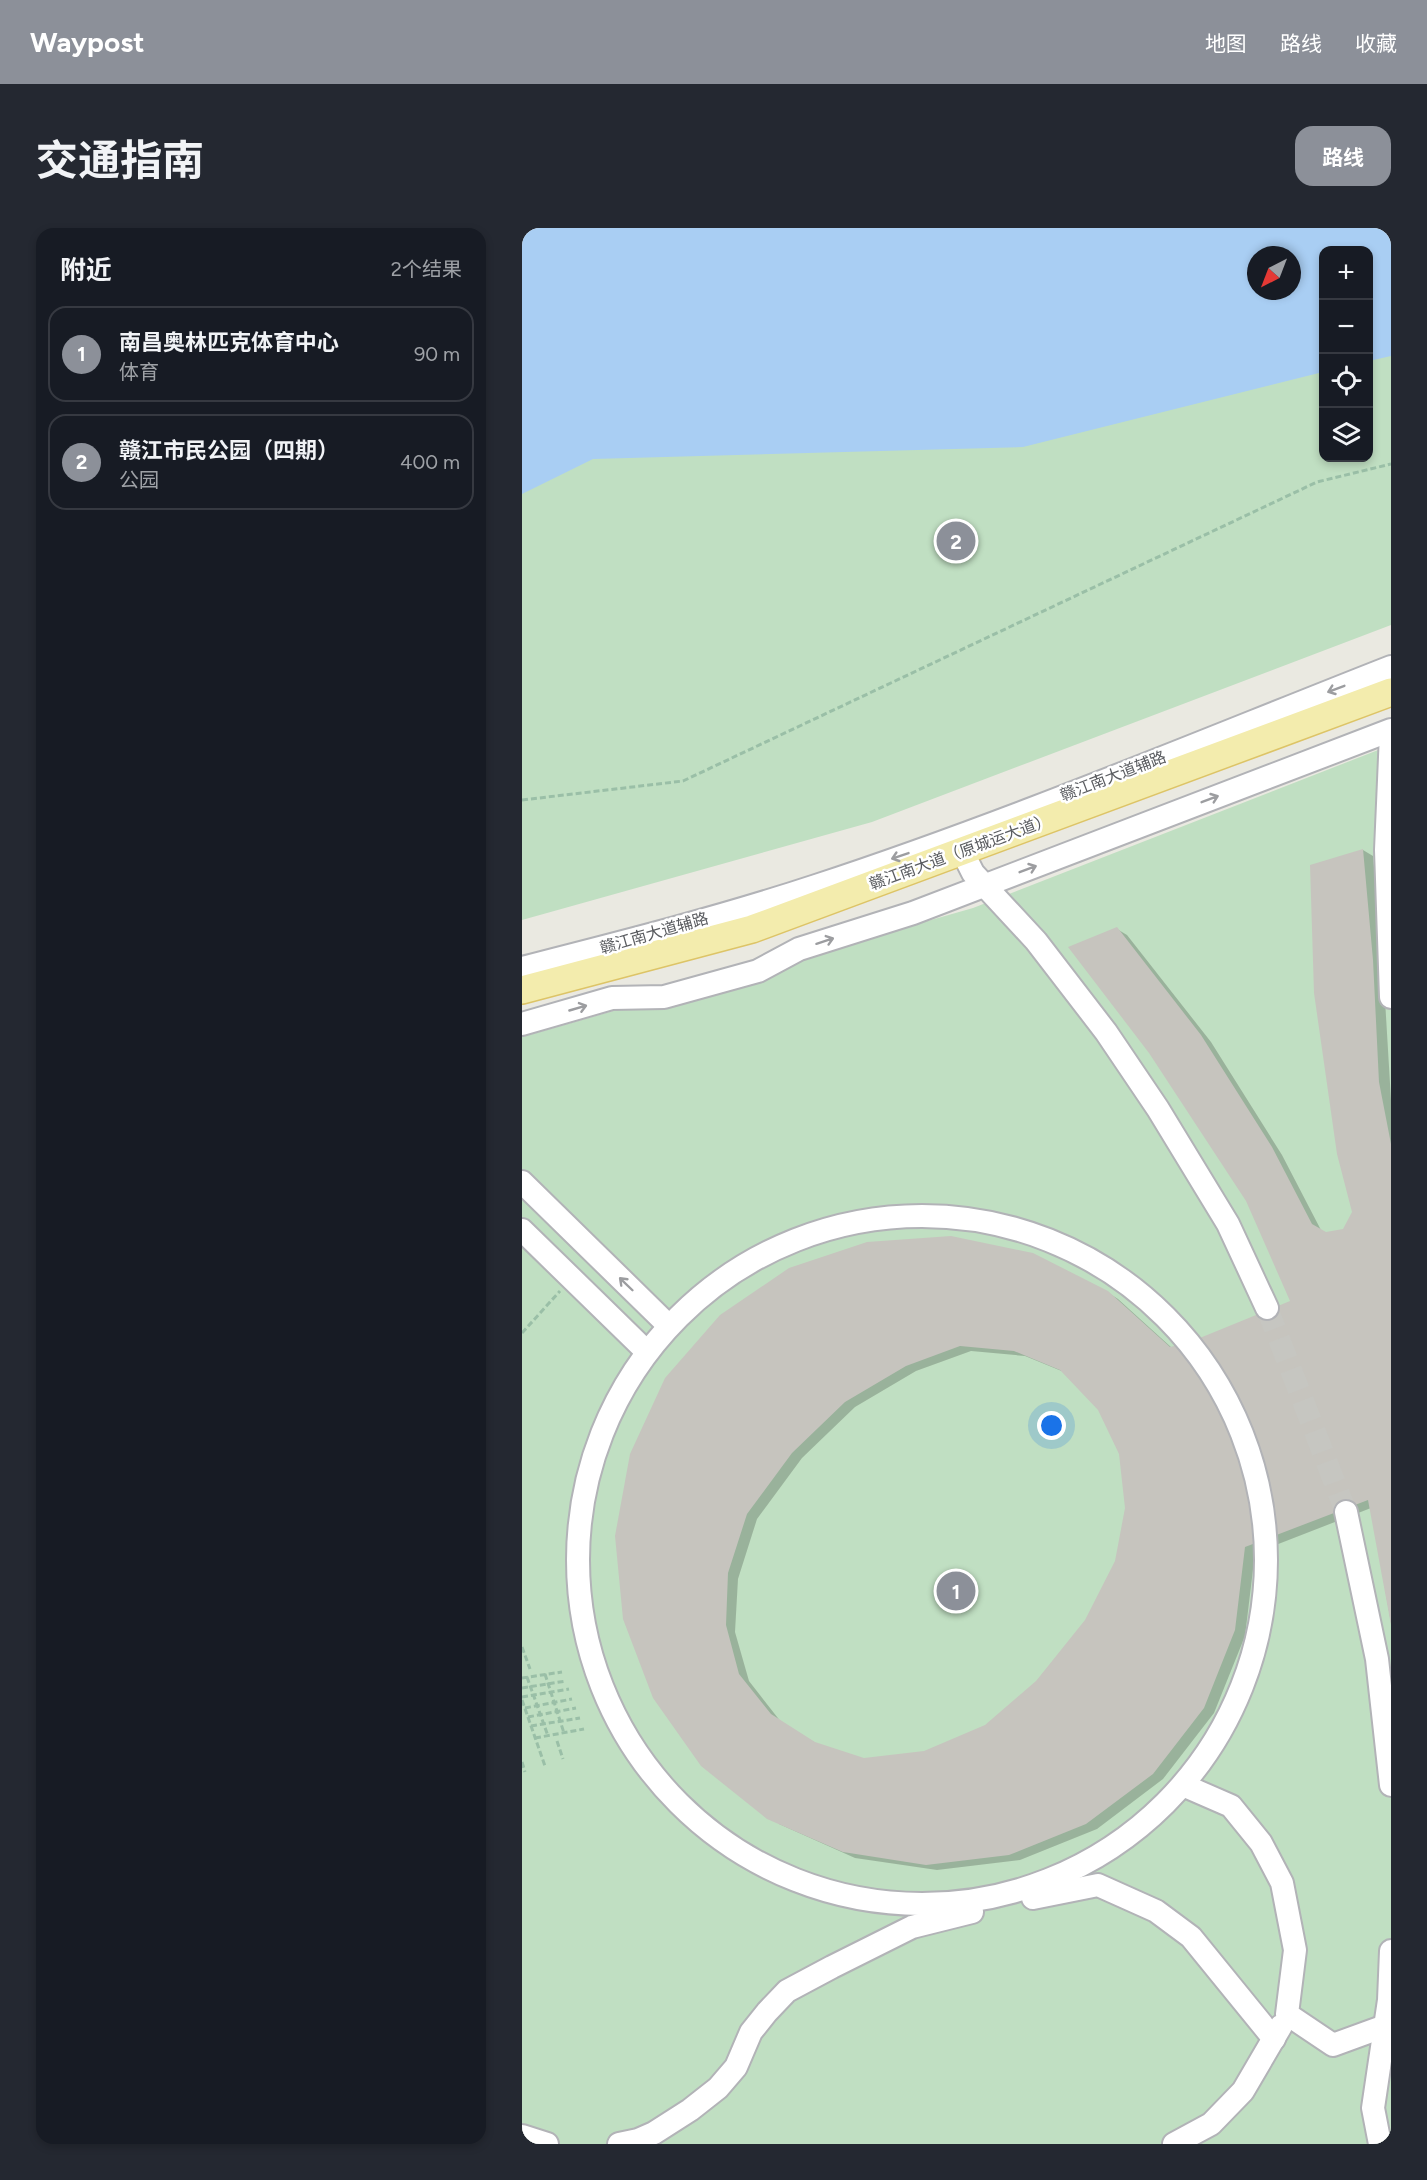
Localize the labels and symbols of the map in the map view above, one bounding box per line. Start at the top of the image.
north arrow [1247,246,1301,300]
pin: 2 [936,518,976,564]
one-way arrow [1328,684,1346,695]
street label: 赣江南大道辅路 [1057,747,1169,805]
one-way arrow [1200,793,1219,804]
street label: 赣江南大道（原城运大道） [867,810,1053,894]
one-way arrow [891,852,910,863]
one-way arrow [1018,863,1037,874]
street label: 赣江南大道辅路 [598,908,710,958]
one-way arrow [815,935,834,946]
one-way arrow [568,1002,587,1013]
one-way arrow [618,1277,633,1291]
your location [1037,1411,1066,1440]
pin: 1 [936,1568,976,1614]

